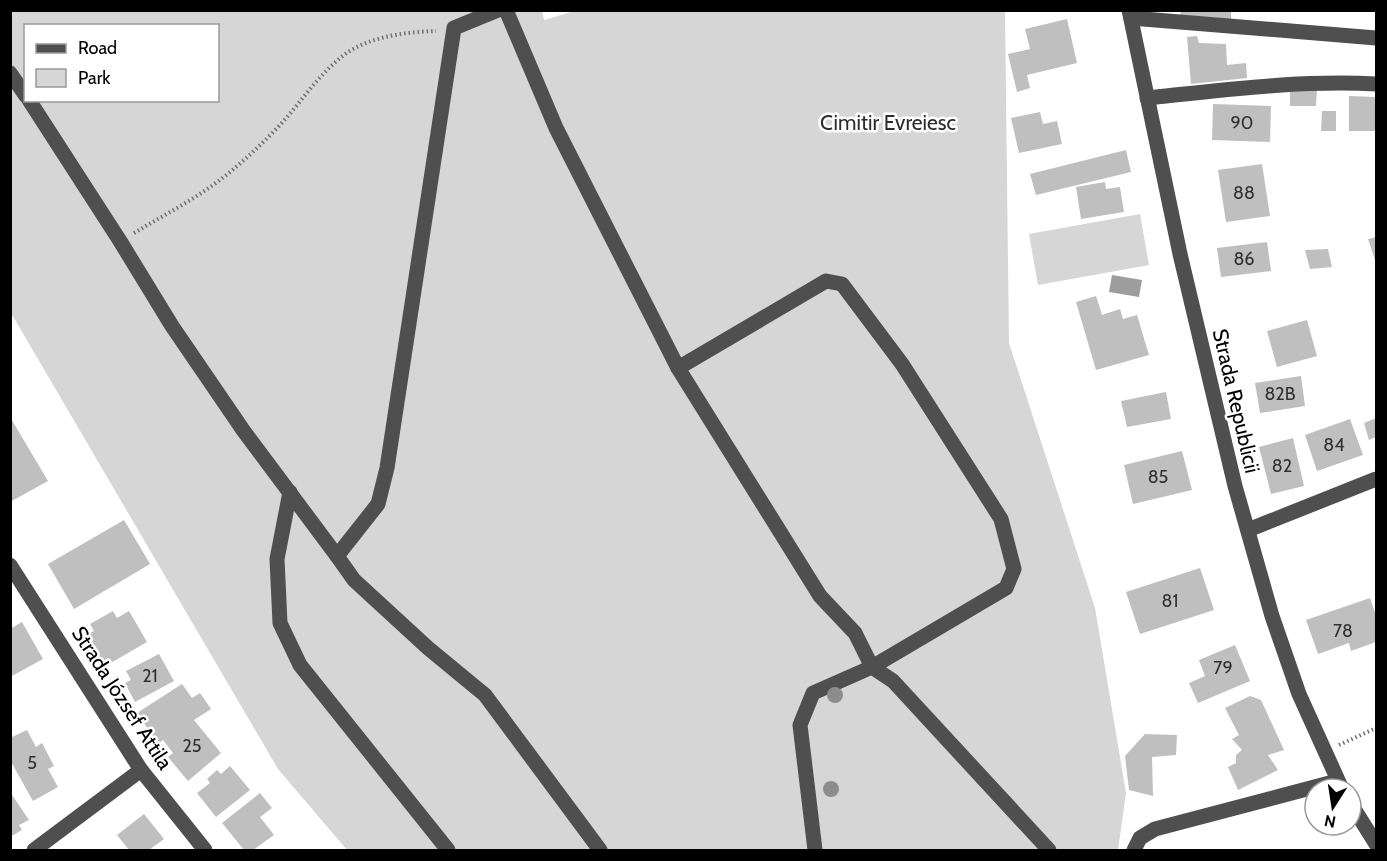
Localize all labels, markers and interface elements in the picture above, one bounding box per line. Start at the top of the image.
legend [24,24,219,102]
text: Road [78,37,117,59]
text: Park [78,67,111,89]
park label: Cimitir Evreiesc [820,110,956,135]
house number: 90 [1231,112,1253,134]
house number: 88 [1233,182,1255,204]
house number: 86 [1233,248,1255,270]
street label: Strada Republicii [1208,326,1265,475]
house number: 82B [1264,383,1296,405]
house number: 84 [1323,434,1345,456]
house number: 82 [1272,455,1292,477]
house number: 85 [1148,466,1168,488]
house number: 81 [1162,590,1178,612]
house number: 78 [1333,620,1353,642]
street label: Strada József Attila [67,622,178,774]
house number: 79 [1213,657,1233,679]
house number: 21 [142,665,158,687]
house number: 25 [182,735,202,757]
house number: 5 [27,752,37,774]
north arrow [1303,777,1363,837]
text: N [1322,811,1337,832]

